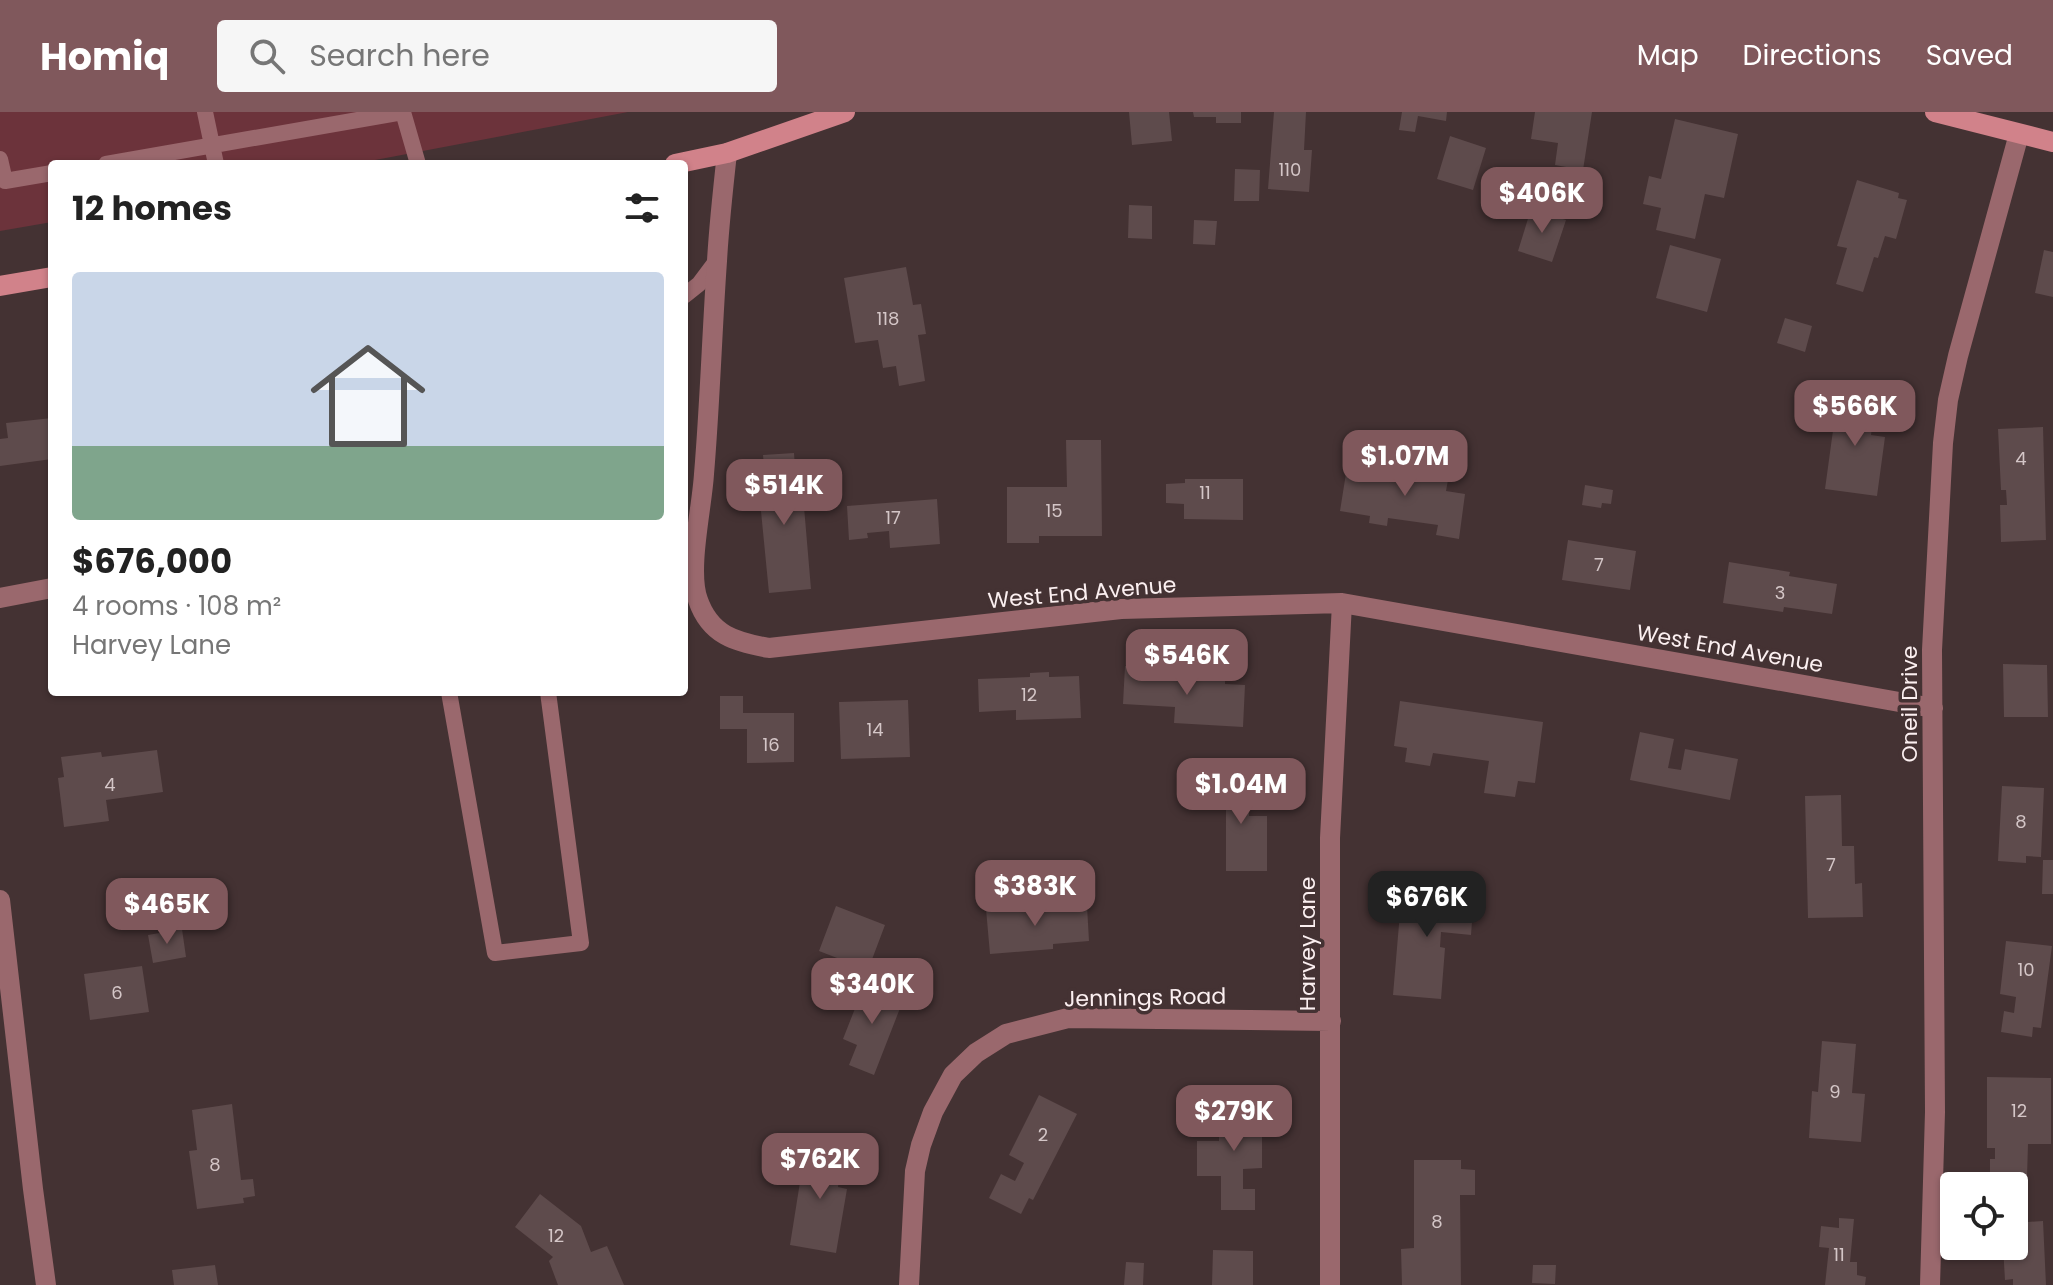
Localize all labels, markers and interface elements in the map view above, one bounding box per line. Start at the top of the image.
search box [217,20,777,92]
text: Homiq [40,30,169,83]
icon: search [245,34,289,78]
text: Search here [309,34,490,77]
text: Map [1637,36,1699,75]
text: Directions [1743,36,1882,75]
text: Saved [1926,36,2013,75]
house number: 110 [1279,157,1301,182]
pin: $406K [1486,167,1598,235]
text: $406K [1499,175,1585,211]
text: 12 homes [72,184,232,232]
icon: filters [620,186,664,230]
house number: 118 [877,306,899,331]
icon: home [296,324,440,468]
pin: $566K [1799,380,1911,448]
text: $566K [1812,388,1898,424]
pin: $1.07M [1340,430,1470,498]
text: $1.07M [1361,438,1449,474]
house number: 4 [2015,446,2027,471]
pin: $514K [728,459,840,527]
text: $514K [744,467,824,503]
house number: 11 [1199,480,1211,505]
house number: 15 [1045,498,1063,523]
house number: 17 [885,505,901,530]
text: $676,000 [72,537,232,585]
house number: 7 [1594,552,1604,577]
street label: West End Avenue [986,569,1178,616]
house number: 3 [1775,580,1785,605]
text: 4 rooms · 108 m² [72,588,281,624]
street label: West End Avenue [1634,617,1826,680]
text: Harvey Lane [72,627,231,663]
pin: $546K [1131,629,1243,697]
text: $546K [1144,637,1230,673]
street label: Oneil Drive [1894,646,1925,762]
house number: 12 [1021,682,1037,707]
house number: 14 [866,717,884,742]
house number: 16 [762,732,780,757]
pin: $1.04M [1176,758,1306,826]
text: $1.04M [1195,766,1287,802]
house number: 4 [104,772,116,797]
house number: 8 [2015,809,2027,834]
house number: 7 [1826,852,1836,877]
pin: $383K [979,860,1091,928]
text: $383K [993,868,1077,904]
pin: $676K [1371,871,1483,939]
street label: Harvey Lane [1292,877,1323,1011]
pin: $465K [111,878,223,946]
text: $676K [1386,879,1468,915]
text: $465K [124,886,210,922]
house number: 10 [2017,957,2035,982]
pin: $340K [816,958,928,1026]
text: $340K [829,966,915,1002]
house number: 6 [111,980,123,1005]
street label: Jennings Road [1064,981,1226,1014]
house number: 9 [1829,1079,1841,1104]
pin: $279K [1178,1085,1290,1153]
text: $279K [1194,1093,1274,1129]
house number: 12 [2011,1098,2027,1123]
house number: 2 [1038,1122,1048,1147]
pin: $762K [764,1133,876,1201]
text: $762K [780,1141,860,1177]
house number: 8 [209,1152,221,1177]
map controls [1940,1172,2028,1260]
button: locate [1940,1172,2028,1260]
house number: 8 [1431,1209,1443,1234]
house number: 12 [548,1223,564,1248]
house number: 11 [1833,1242,1845,1267]

